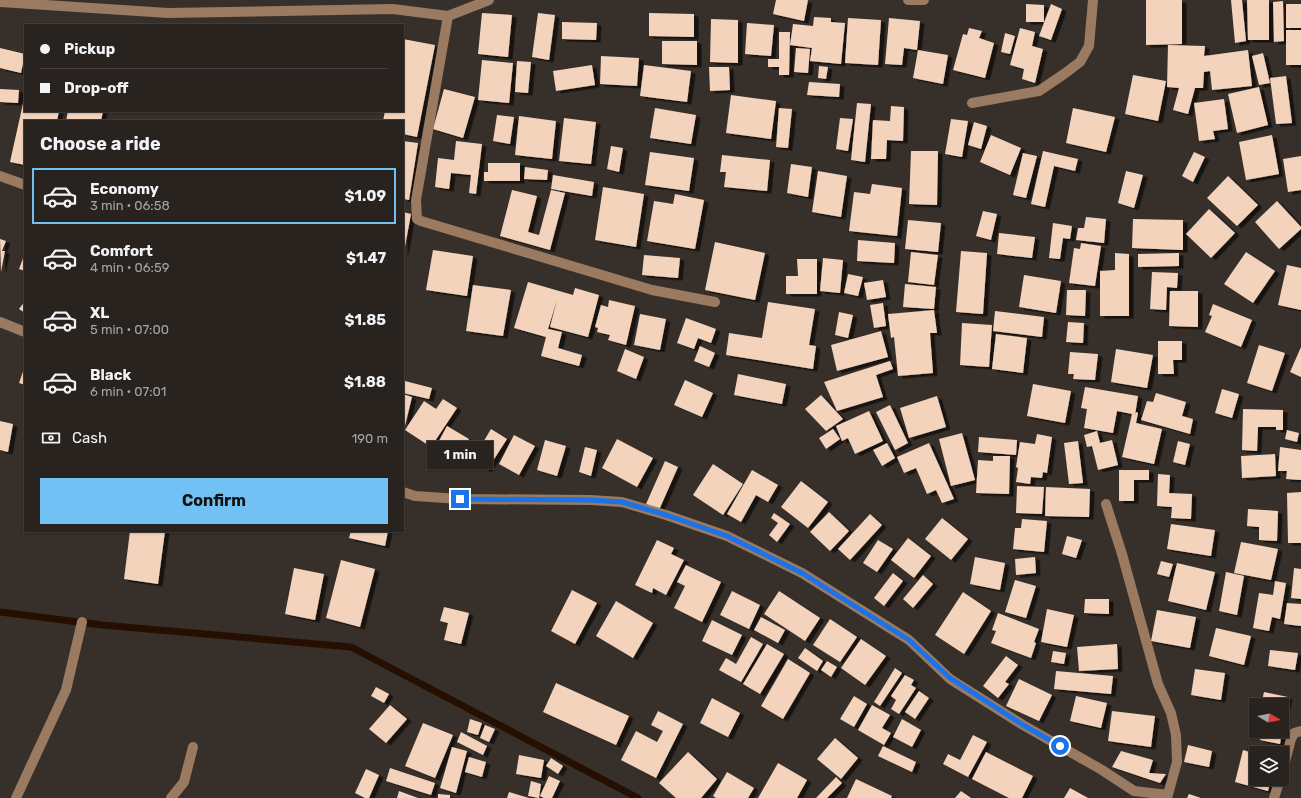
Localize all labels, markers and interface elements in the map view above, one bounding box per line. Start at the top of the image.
text: Pickup [64,40,115,58]
text: Drop-off [64,79,128,97]
text: Choose a ride [40,133,161,155]
icon: car [42,178,78,214]
text: Economy [90,180,159,198]
text: $1.09 [345,187,386,205]
text: 3 min · 06:58 [90,198,170,213]
icon: car [42,240,78,276]
text: Comfort [90,242,153,260]
text: $1.47 [346,249,386,267]
text: 4 min · 06:59 [90,260,169,275]
icon: car [42,302,78,338]
text: XL [90,304,109,322]
text: $1.85 [344,311,386,329]
text: 5 min · 07:00 [90,322,169,337]
icon: car [42,364,78,400]
text: Black [90,366,131,384]
text: $1.88 [344,373,386,391]
text: 6 min · 07:01 [90,384,166,399]
icon: cash [40,427,62,449]
text: Cash [72,429,107,447]
text: 190 m [352,431,388,446]
callout: 1 min [427,441,493,469]
text: 1 min [443,447,477,462]
button: Confirm [40,478,388,524]
route end [451,490,469,508]
north arrow [1249,698,1289,738]
map controls [1249,698,1289,786]
route start [1051,737,1069,755]
button: layers [1249,746,1289,786]

